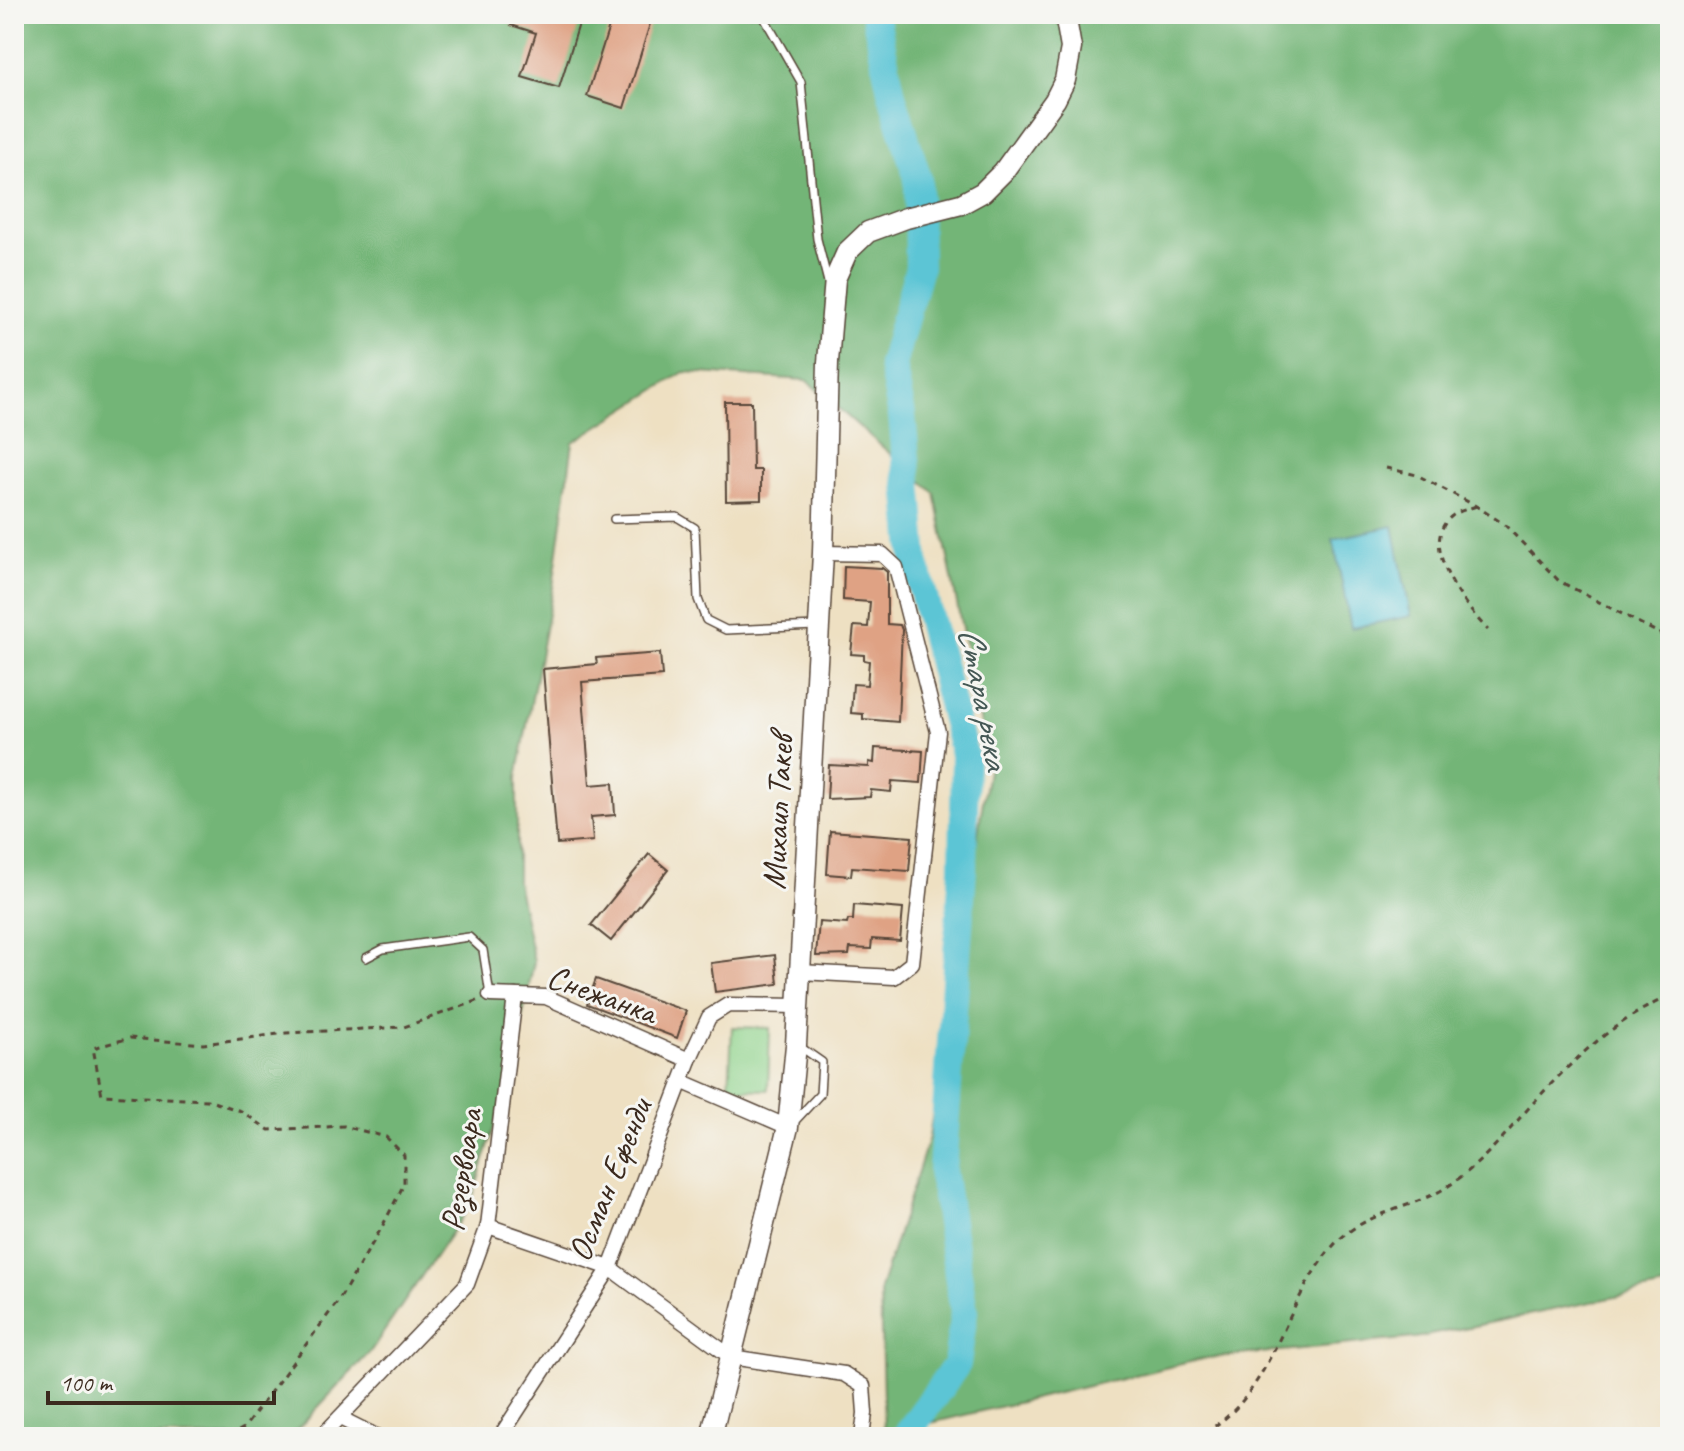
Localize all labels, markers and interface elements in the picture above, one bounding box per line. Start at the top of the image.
water label: Стара река [948,623,1021,776]
street label: Михаил Такев [751,726,803,890]
street label: Снежанка [542,954,665,1035]
street label: Осман Ефенди [557,1090,662,1267]
street label: Резервоара [430,1104,492,1234]
scale bar [48,1355,274,1405]
text: 100 m [60,1368,114,1398]

